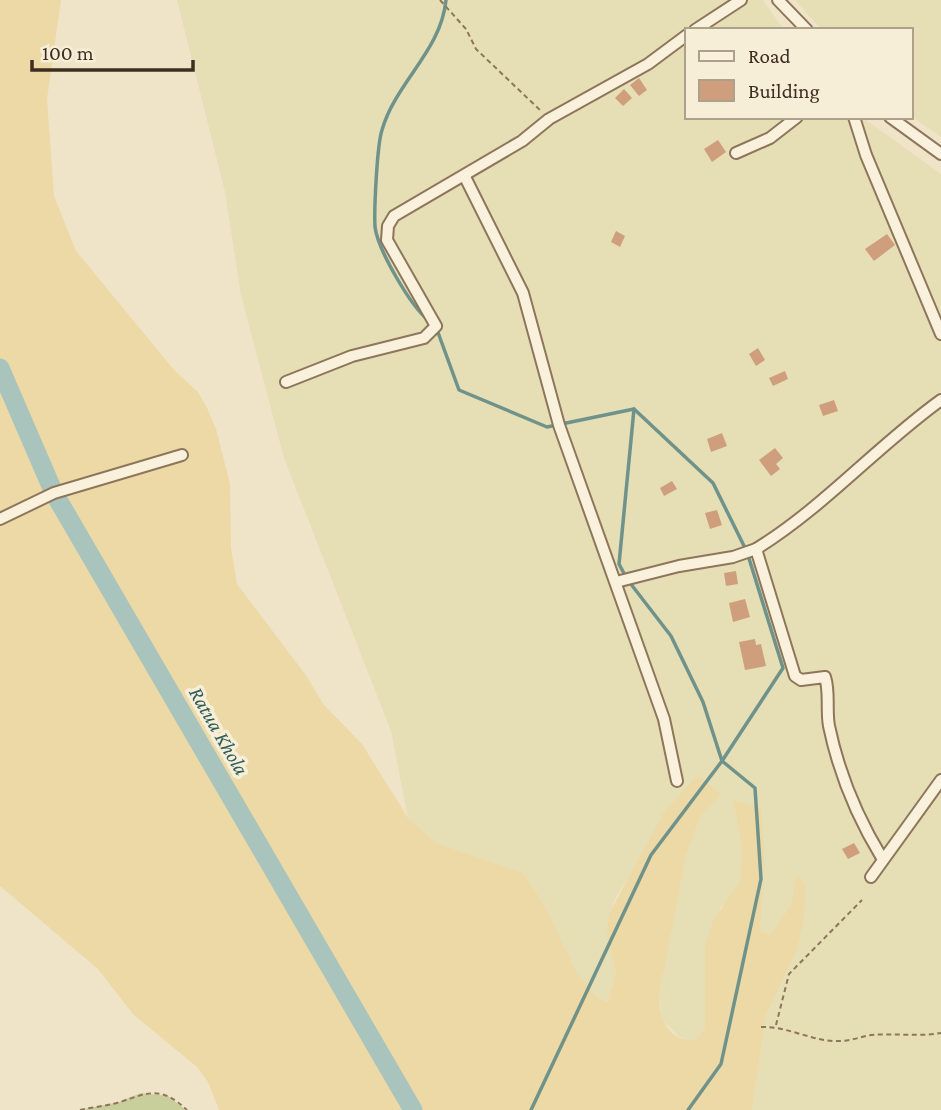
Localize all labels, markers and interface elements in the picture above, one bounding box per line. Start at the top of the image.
scale bar [32,28,192,72]
legend [685,28,913,119]
text: 100 m [42,41,94,65]
text: Road [748,44,791,68]
text: Building [748,79,820,103]
water label: Ratua Khola [184,683,254,780]

